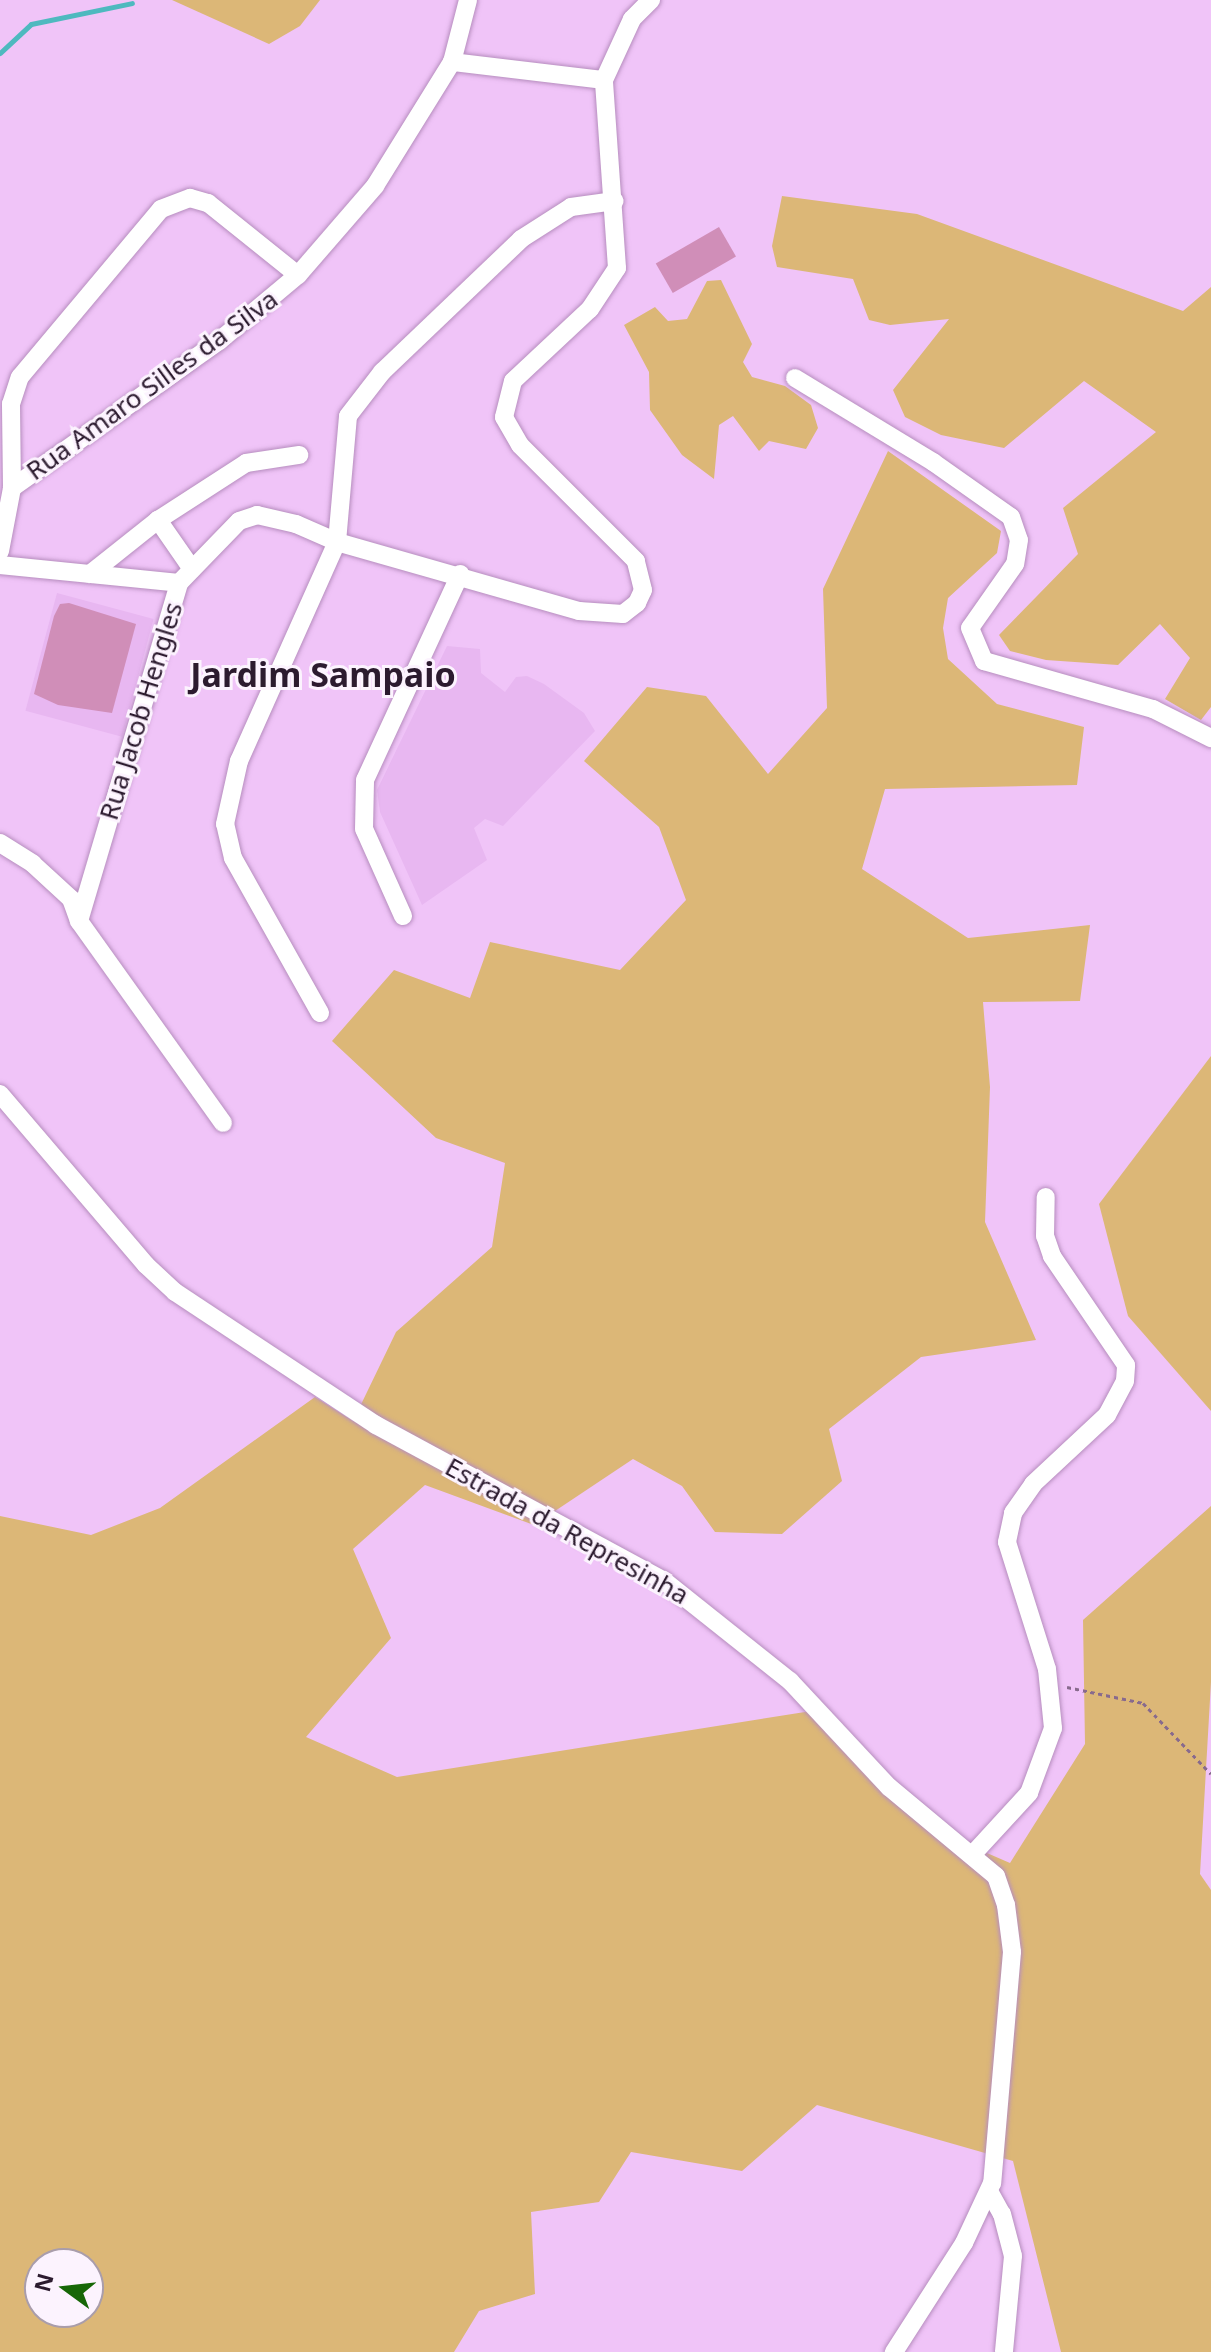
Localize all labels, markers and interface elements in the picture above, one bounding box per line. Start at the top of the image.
street label: Rua Amaro Silles da Silva [20,283,284,487]
street label: Rua Jacob Hengles [93,598,189,824]
district label: Jardim Sampaio [190,655,456,695]
street label: Estrada da Represinha [440,1451,694,1611]
north arrow [24,2248,104,2328]
text: N [26,2270,60,2295]

